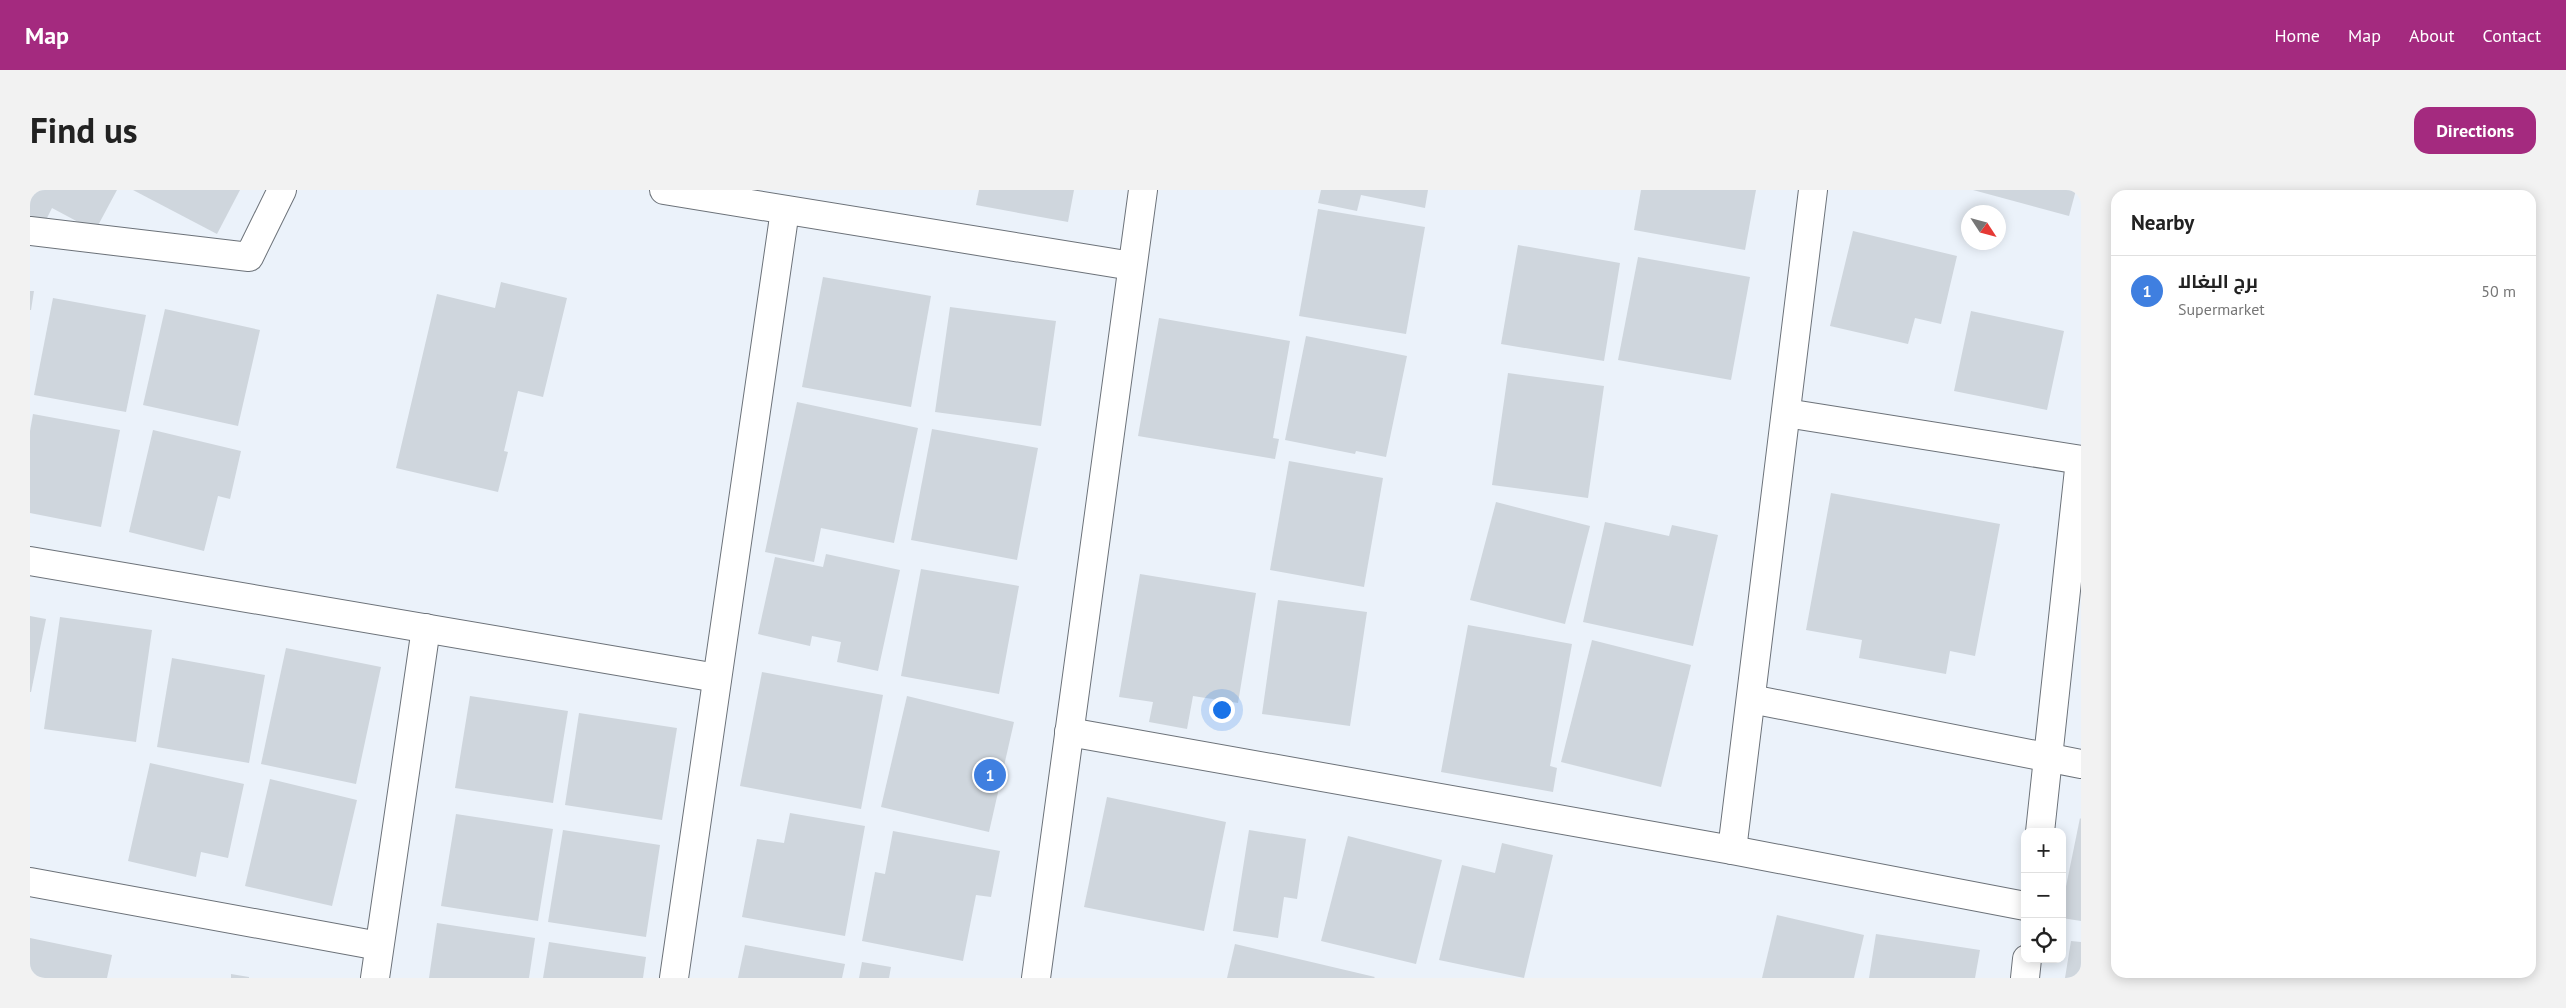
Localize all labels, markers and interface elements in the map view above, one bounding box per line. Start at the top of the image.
text: Map [25,20,69,51]
text: Home [2274,24,2320,47]
text: Map [2348,24,2381,47]
text: About [2409,24,2455,47]
text: Contact [2483,24,2541,47]
text: Find us [30,107,138,153]
button: Directions [2414,107,2536,154]
north arrow [1961,205,2006,250]
text: Nearby [2131,209,2194,236]
text: برج البغالا [2178,269,2258,293]
text: 1 [2142,281,2152,301]
text: 50 m [2481,281,2516,301]
text: Supermarket [2178,299,2265,319]
your location [1209,697,1235,723]
pin: 1 [974,756,1006,794]
map controls [2021,828,2066,963]
button: + [2021,828,2066,873]
button: − [2021,873,2066,918]
button: locate [2021,918,2066,963]

